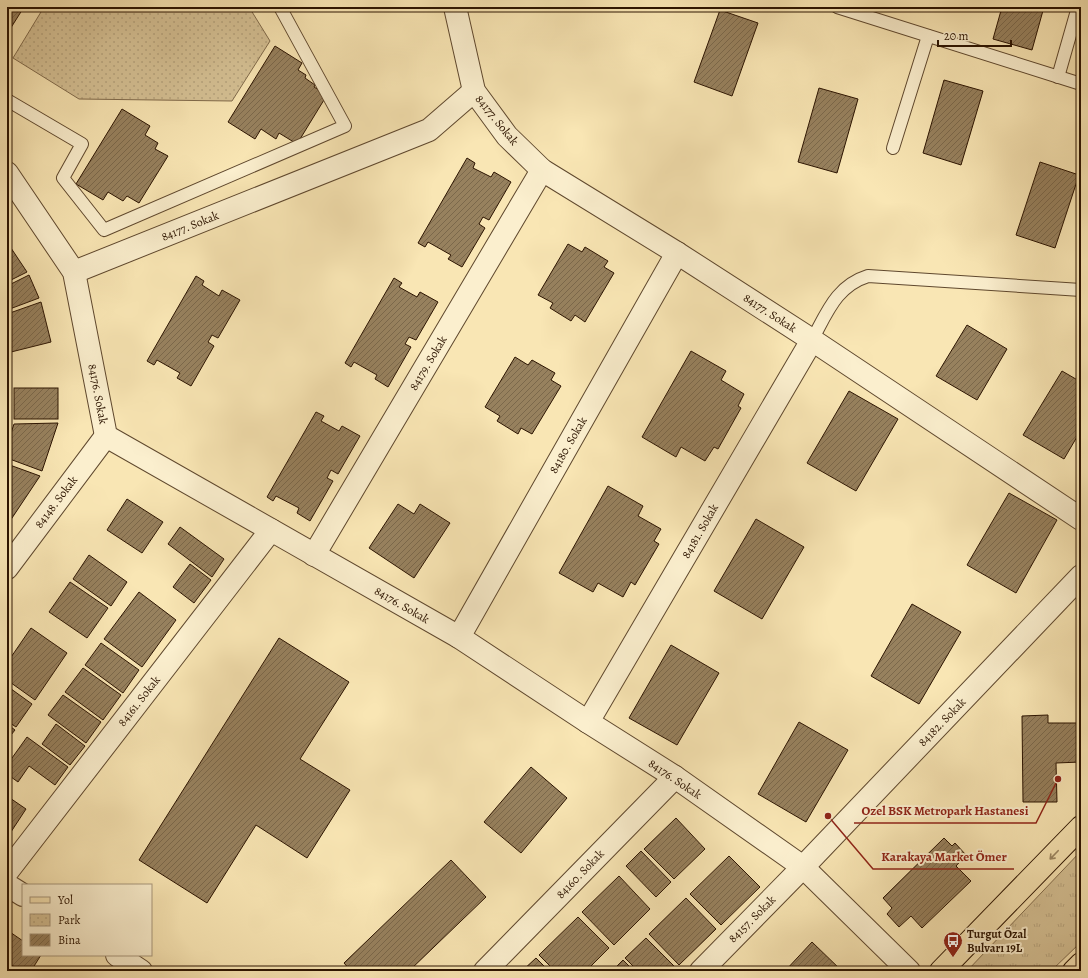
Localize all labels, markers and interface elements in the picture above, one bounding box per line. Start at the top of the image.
scale bar [938,22,1011,48]
text: 20 m [944,28,968,44]
street label: 84177. Sokak [472,91,522,149]
street label: 84177. Sokak [159,207,221,245]
street label: 84177. Sokak [740,290,800,336]
street label: 84179. Sokak [405,333,451,393]
street label: 84176. Sokak [84,362,112,426]
street label: 84180. Sokak [545,414,591,476]
street label: 84148. Sokak [31,472,81,531]
street label: 84181. Sokak [678,501,722,561]
street label: 84176. Sokak [372,583,432,627]
street label: 84161. Sokak [114,672,164,730]
street label: 84182. Sokak [915,694,969,750]
street label: 84176. Sokak [645,755,705,803]
callout: Ozel BSK Metropark Hastanesi [854,798,1036,823]
text: Ozel BSK Metropark Hastanesi [862,802,1029,819]
callout: Karakaya Market Ömer [873,844,1014,869]
street label: 84160. Sokak [553,846,607,902]
text: Karakaya Market Ömer [881,848,1007,865]
one-way arrow [1049,850,1059,860]
legend [22,884,152,956]
text: Yol [57,892,73,908]
street label: 84157. Sokak [725,892,779,946]
text: Park [58,912,81,928]
place label: Turgut Özal Bulvarı 19L [967,926,1027,956]
bus stop icon: Turgut Özal Bulvarı 19L [942,930,964,958]
text: Bina [58,932,81,948]

